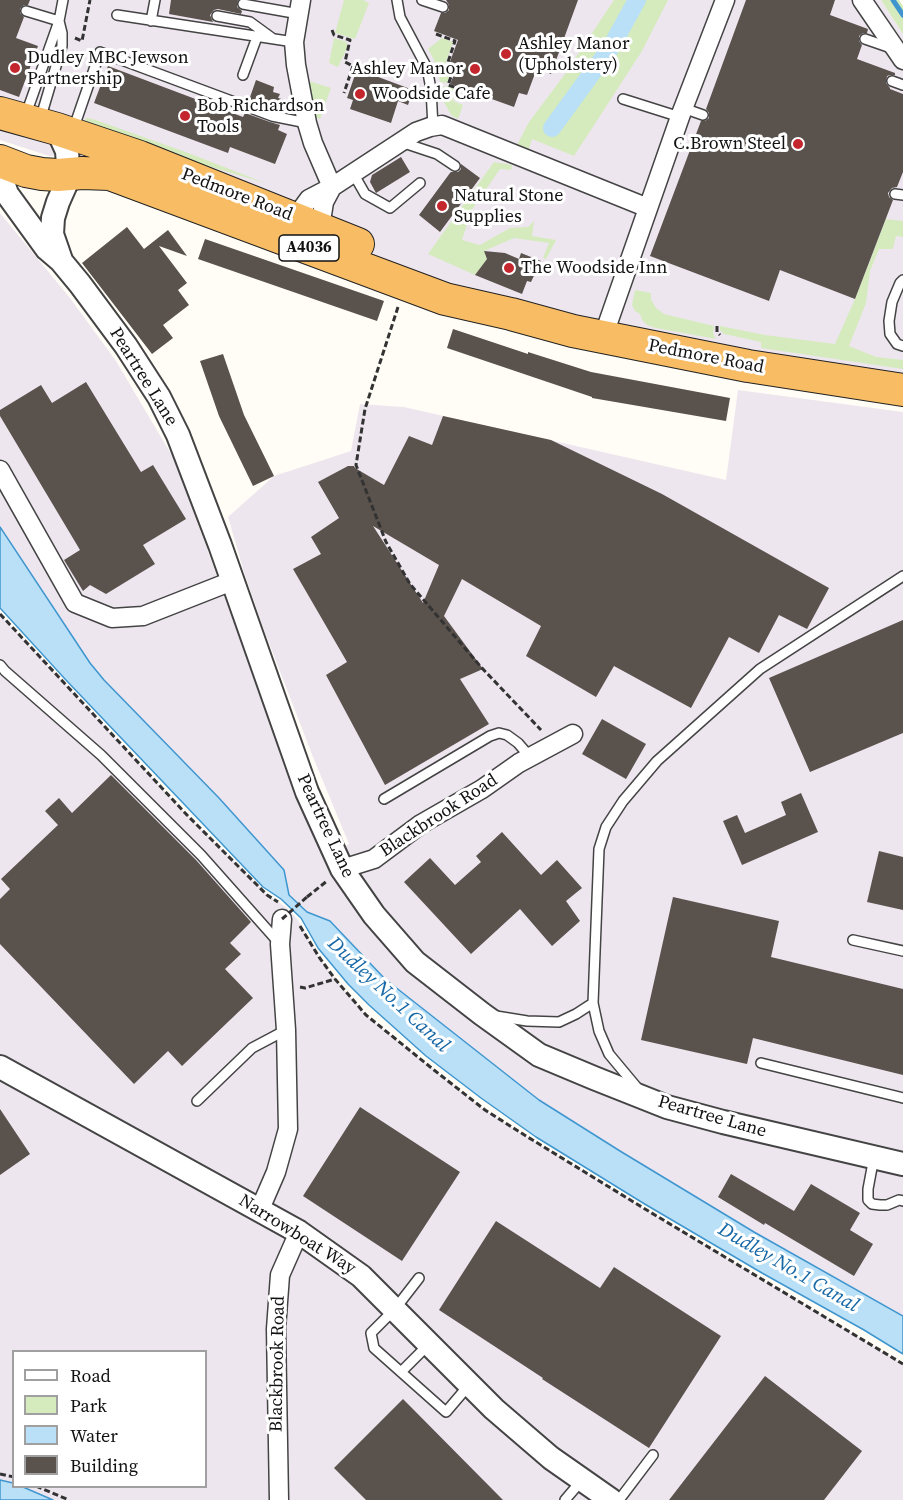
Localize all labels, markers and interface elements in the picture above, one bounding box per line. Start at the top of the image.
place label: Ashley Manor (Upholstery) [518,33,630,76]
place label: Dudley MBC Jewson Partnership [27,47,189,90]
marker: Ashley Manor (Upholstery) [499,47,513,61]
place label: Ashley Manor [351,58,463,80]
marker: Dudley MBC Jewson Partnership [8,61,22,75]
marker: Ashley Manor [468,62,482,76]
place label: Woodside Cafe [372,83,491,105]
marker: Woodside Cafe [353,87,367,101]
place label: Bob Richardson Tools [197,95,324,138]
marker: Bob Richardson Tools [178,109,192,123]
place label: C.Brown Steel [673,133,786,155]
marker: C.Brown Steel [791,137,805,151]
street label: Pedmore Road [178,164,296,226]
place label: Natural Stone Supplies [454,185,564,228]
marker: Natural Stone Supplies [435,199,449,213]
road number: A4036 [279,235,339,261]
place label: The Woodside Inn [521,257,667,279]
marker: The Woodside Inn [502,261,516,275]
street label: Peartree Lane [104,324,182,430]
street label: Pedmore Road [646,335,766,379]
street label: Blackbrook Road [376,770,502,862]
street label: Peartree Lane [292,771,358,881]
water label: Dudley No.1 Canal [322,932,454,1058]
street label: Peartree Lane [655,1091,769,1143]
street label: Narrowboat Way [234,1190,360,1280]
water label: Dudley No.1 Canal [713,1218,863,1318]
street label: Blackbrook Road [266,1296,290,1432]
legend [12,1350,207,1488]
text: Road [70,1363,111,1388]
text: Park [70,1393,107,1418]
text: Water [70,1423,118,1448]
text: Building [70,1453,138,1478]

